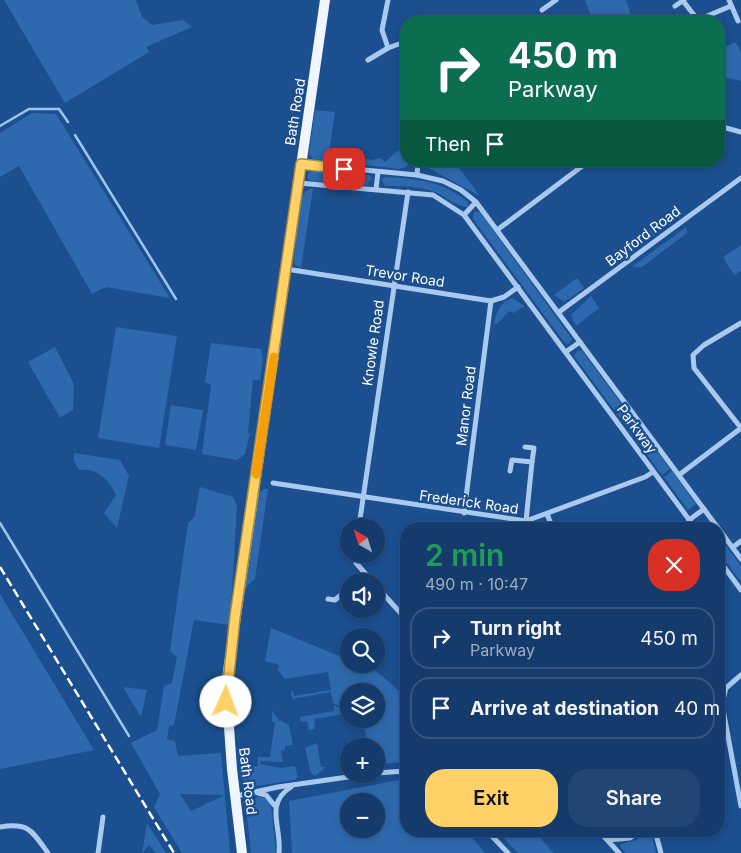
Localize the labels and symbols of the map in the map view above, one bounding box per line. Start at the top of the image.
street label: Bath Road [281,77,308,147]
pin [323,148,365,190]
street label: Bayford Road [602,202,684,269]
street label: Trevor Road [364,261,446,290]
street label: Knowle Road [358,299,387,387]
street label: Manor Road [452,365,479,447]
street label: Parkway [614,401,661,457]
street label: Frederick Road [418,486,520,517]
north arrow [340,518,385,562]
position arrow [199,675,251,727]
street label: Bath Road [236,746,261,816]

